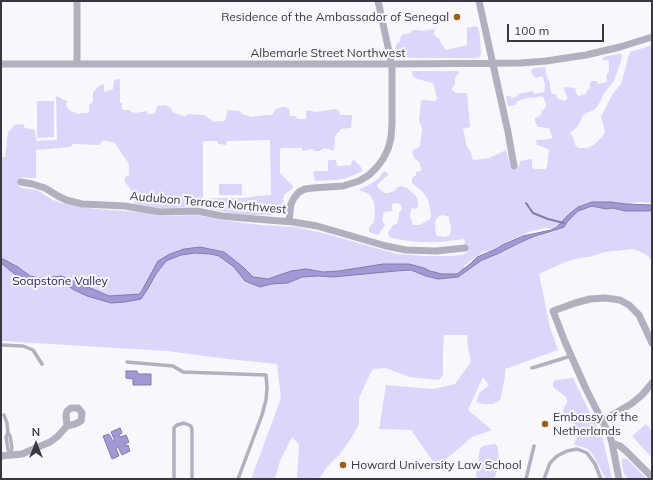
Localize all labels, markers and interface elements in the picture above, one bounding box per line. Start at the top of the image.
place label: Residence of the Ambassador of Senegal [221,10,449,24]
marker: Residence of the Ambassador of Senegal [452,12,462,22]
scale bar [509,16,606,42]
text: 100 m [514,23,549,38]
street label: Albemarle Street Northwest [251,46,405,60]
street label: Audubon Terrace Northwest [129,189,287,217]
park label: Soapstone Valley [12,274,108,288]
place label: Embassy of the Netherlands [553,410,638,438]
marker: Embassy of the Netherlands [540,419,550,429]
north arrow [16,424,56,464]
text: N [32,425,40,439]
place label: Howard University Law School [351,458,522,472]
marker: Howard University Law School [338,460,348,470]

